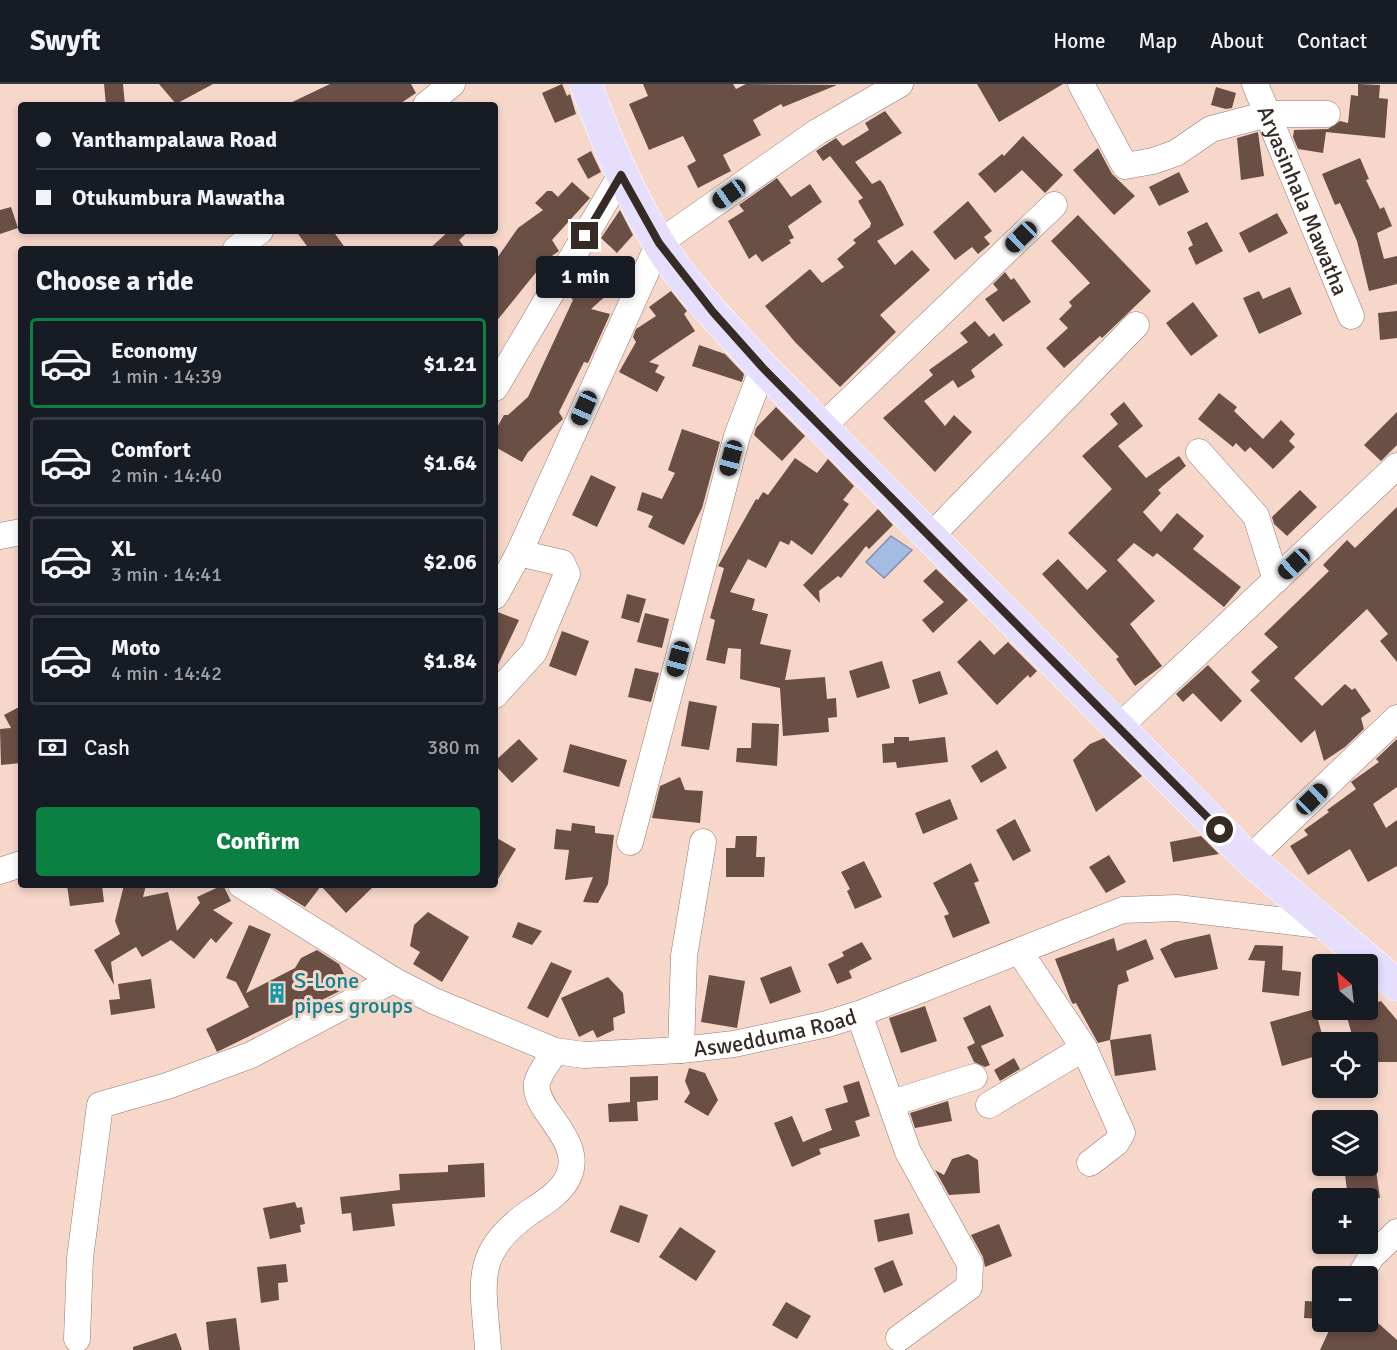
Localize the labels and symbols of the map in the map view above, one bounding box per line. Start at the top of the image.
street label: Aryasinhala Mawatha [1251,102,1354,299]
car [709,176,749,212]
car [1002,218,1040,256]
route end [571,222,598,249]
callout: 1 min [536,257,634,299]
car [568,388,600,428]
car [718,438,744,478]
car [1275,545,1313,583]
car [665,639,691,679]
car [1293,780,1331,818]
route start [1206,816,1233,843]
north arrow [1312,954,1378,1020]
place label: S-Lone pipes groups [294,967,413,1019]
building icon: S-Lone pipes groups [265,981,289,1005]
street label: Aswedduma Road [692,1003,860,1063]

